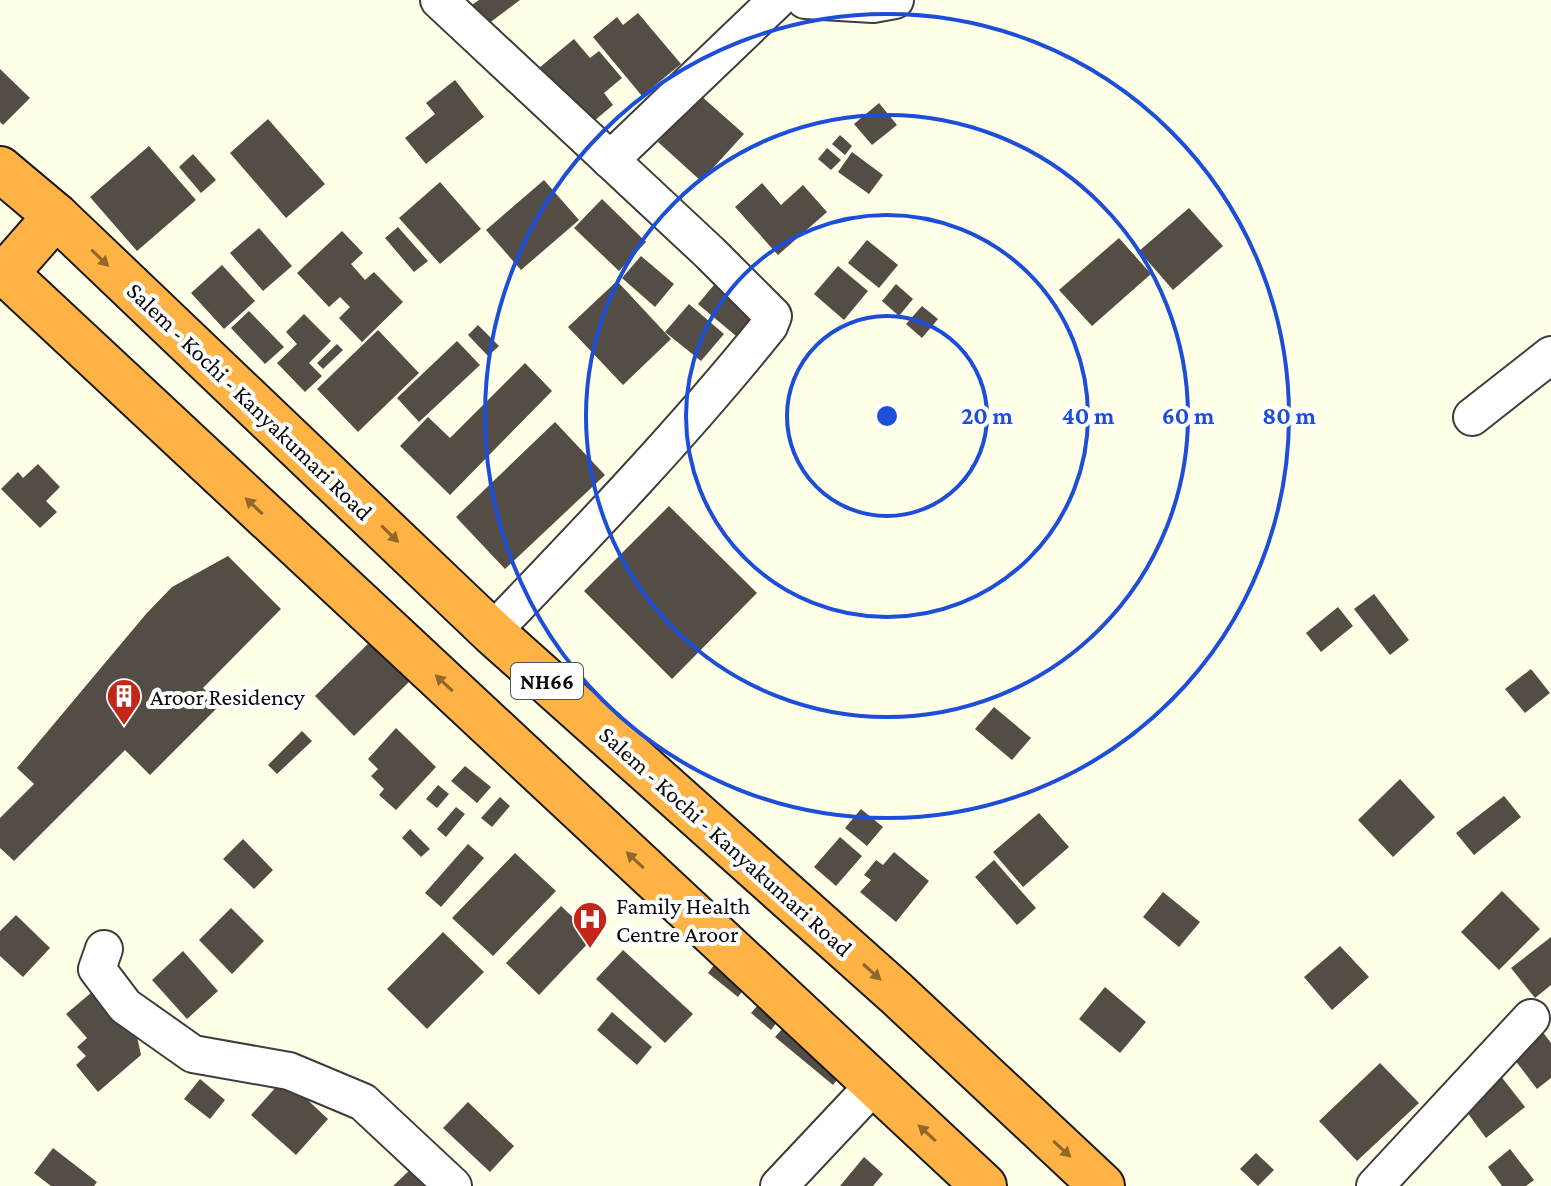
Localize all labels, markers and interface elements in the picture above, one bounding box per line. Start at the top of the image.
one-way arrow [90,248,109,267]
street label: Salem - Kochi - Kanyakumari Road [122,277,378,526]
centre of rings [873,402,901,430]
text: 20 m [961,402,1014,429]
text: 40 m [1062,402,1115,429]
text: 60 m [1162,402,1215,429]
text: 80 m [1262,402,1316,429]
one-way arrow [245,497,264,515]
one-way arrow [380,525,399,543]
road number: NH66 [511,663,583,699]
one-way arrow [435,674,454,692]
building icon: Aroor Residency [105,677,143,727]
place label: Aroor Residency [150,683,306,710]
street label: Salem - Kochi - Kanyakumari Road [594,720,858,962]
one-way arrow [625,852,644,870]
place label: Family Health Centre Aroor [616,892,751,947]
hospital icon: Family Health Centre Aroor [571,900,609,950]
one-way arrow [862,963,882,980]
one-way arrow [918,1124,937,1142]
one-way arrow [1053,1140,1072,1158]

